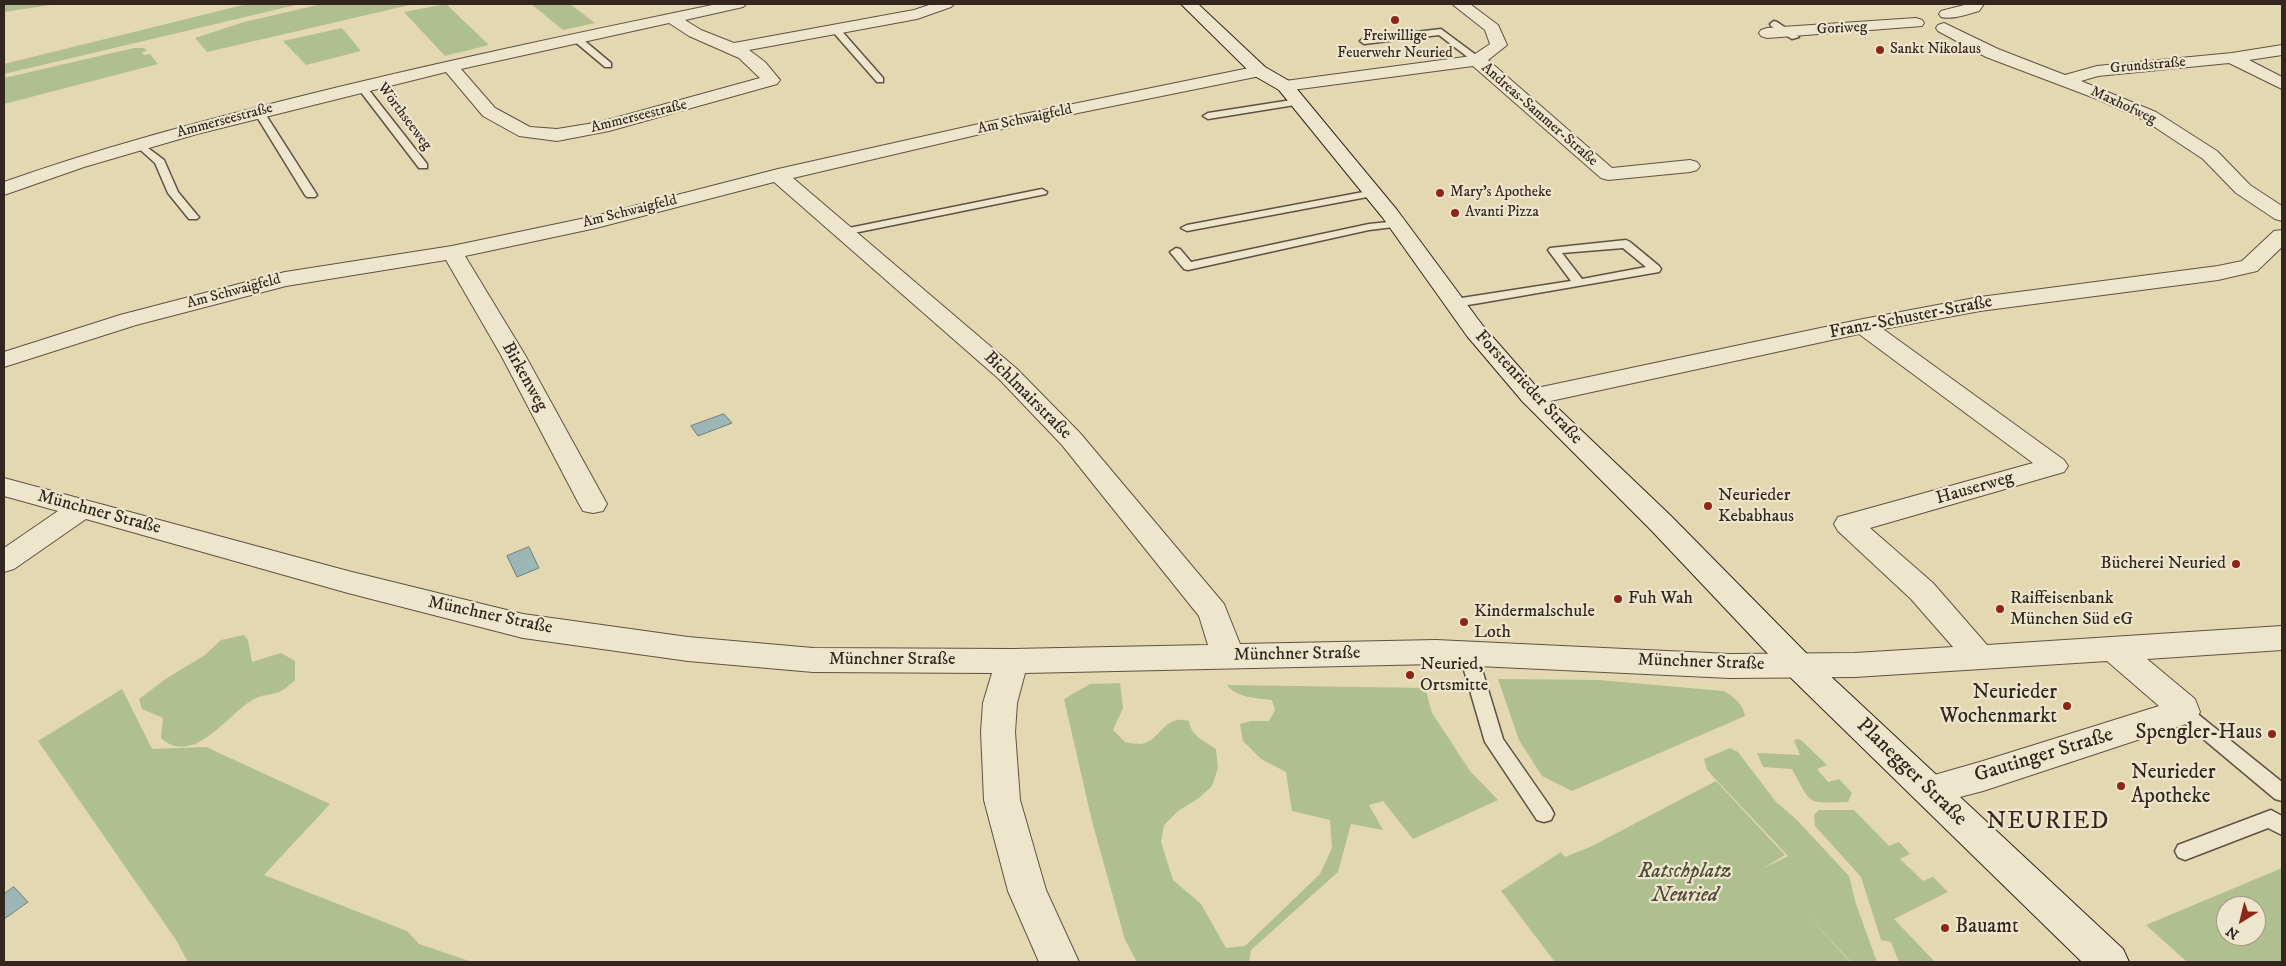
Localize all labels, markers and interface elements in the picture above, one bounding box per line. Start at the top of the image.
marker: Freiwillige Feuerwehr Neuried [1389,14,1401,26]
street label: Goriweg [1816,19,1868,39]
place label: Freiwillige Feuerwehr Neuried [1337,28,1453,63]
place label: Sankt Nikolaus [1890,41,1981,59]
marker: Sankt Nikolaus [1874,44,1886,56]
street label: Grundstraße [2110,54,2186,78]
street label: Andreas-Sammer-Straße [1477,59,1601,171]
street label: Wörthseeweg [373,80,435,154]
street label: Maxhofweg [2087,83,2159,129]
street label: Ammerseestraße [589,96,689,138]
street label: Ammerseestraße [175,100,275,142]
street label: Am Schwaigfeld [976,101,1074,139]
place label: Mary's Apotheke [1450,184,1552,202]
marker: Mary's Apotheke [1434,187,1446,199]
street label: Am Schwaigfeld [581,192,679,232]
place label: Avanti Pizza [1465,204,1539,222]
marker: Avanti Pizza [1449,207,1461,219]
street label: Am Schwaigfeld [185,271,283,313]
street label: Franz-Schuster-Straße [1828,292,1994,344]
street label: Forstenrieder Straße [1470,326,1586,450]
street label: Birkenweg [496,339,552,415]
street label: Bichlmairstraße [979,348,1075,444]
street label: Hauserweg [1934,468,2016,510]
place label: Neurieder Kebabhaus [1718,485,1794,528]
street label: Münchner Straße [35,486,163,540]
marker: Neurieder Kebabhaus [1702,500,1714,512]
place label: Bücherei Neuried [2100,553,2226,575]
marker: Bücherei Neuried [2230,558,2242,570]
place label: Fuh Wah [1628,588,1693,610]
place label: Raiffeisenbank München Süd eG [2010,588,2133,630]
street label: Münchner Straße [426,592,554,640]
marker: Fuh Wah [1612,593,1624,605]
place label: Kindermalschule Loth [1474,601,1595,644]
marker: Raiffeisenbank München Süd eG [1994,603,2006,615]
marker: Kindermalschule Loth [1458,616,1470,628]
street label: Münchner Straße [1233,643,1361,667]
street label: Münchner Straße [829,649,955,671]
street label: Münchner Straße [1637,650,1765,676]
place label: Neuried, Ortsmitte [1420,654,1488,696]
marker: Neuried, Ortsmitte [1404,669,1416,681]
place label: Neurieder Wochenmarkt [1939,681,2057,731]
marker: Neurieder Wochenmarkt [2061,700,2073,712]
street label: Planegger Straße [1850,714,1972,832]
place label: Spengler-Haus [2136,721,2262,747]
street label: Gautinger Straße [1971,723,2117,789]
marker: Spengler-Haus [2266,728,2278,740]
place label: Neurieder Apotheke [2131,761,2216,811]
marker: Neurieder Apotheke [2115,780,2127,792]
district label: NEURIED [1986,809,2110,837]
park label: Ratschplatz Neuried [1638,860,1732,910]
north arrow [2216,896,2266,946]
place label: Bauamt [1955,915,2019,941]
marker: Bauamt [1939,922,1951,934]
text: N [2223,922,2243,943]

